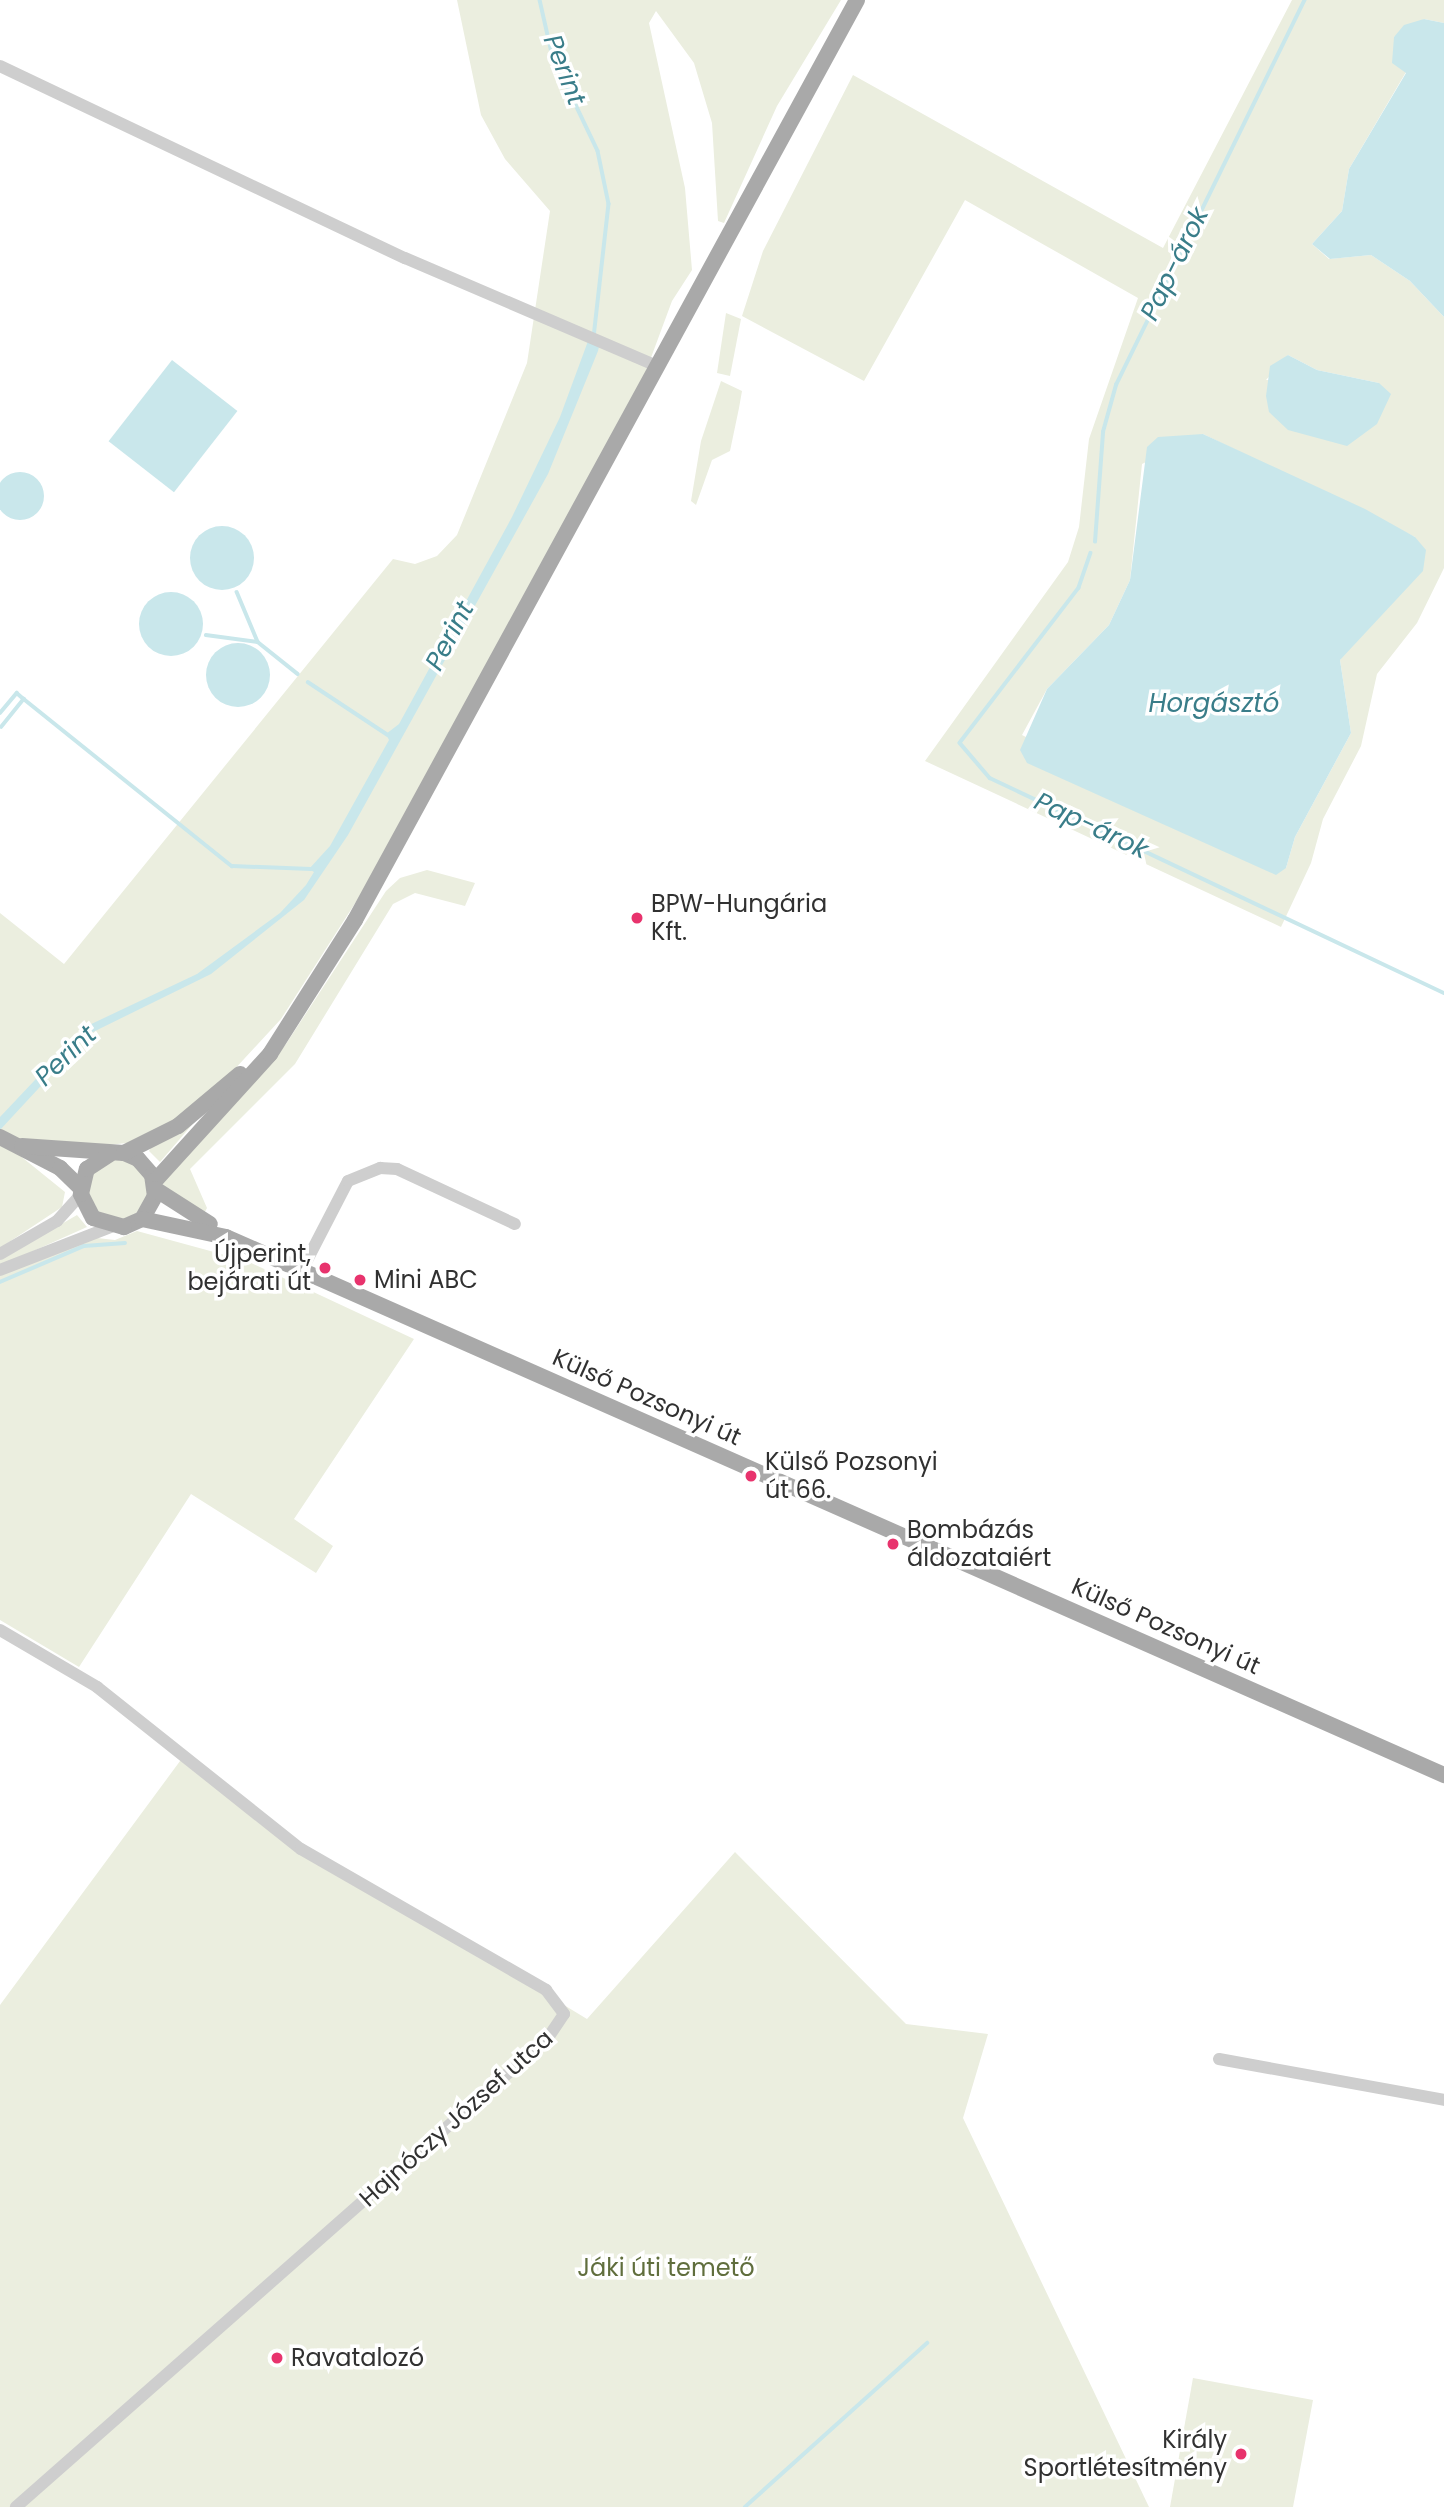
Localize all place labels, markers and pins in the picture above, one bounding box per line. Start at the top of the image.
place label: BPW-Hungária Kft. [651,890,827,946]
marker: BPW-Hungária Kft. [629,910,645,926]
place label: Újperint, bejárati út [187,1240,311,1296]
marker: Újperint, bejárati út [317,1260,333,1276]
place label: Mini ABC [374,1266,478,1294]
marker: Mini ABC [352,1272,368,1288]
place label: Külső Pozsonyi út 66. [765,1448,938,1504]
marker: Külső Pozsonyi út 66. [743,1468,759,1484]
place label: Bombázás áldozataiért [907,1516,1051,1572]
marker: Bombázás áldozataiért [885,1536,901,1552]
place label: Ravatalozó [291,2344,424,2372]
marker: Ravatalozó [269,2350,285,2366]
place label: Király Sportlétesítmény [1024,2426,1227,2482]
marker: Király Sportlétesítmény [1233,2446,1249,2462]

